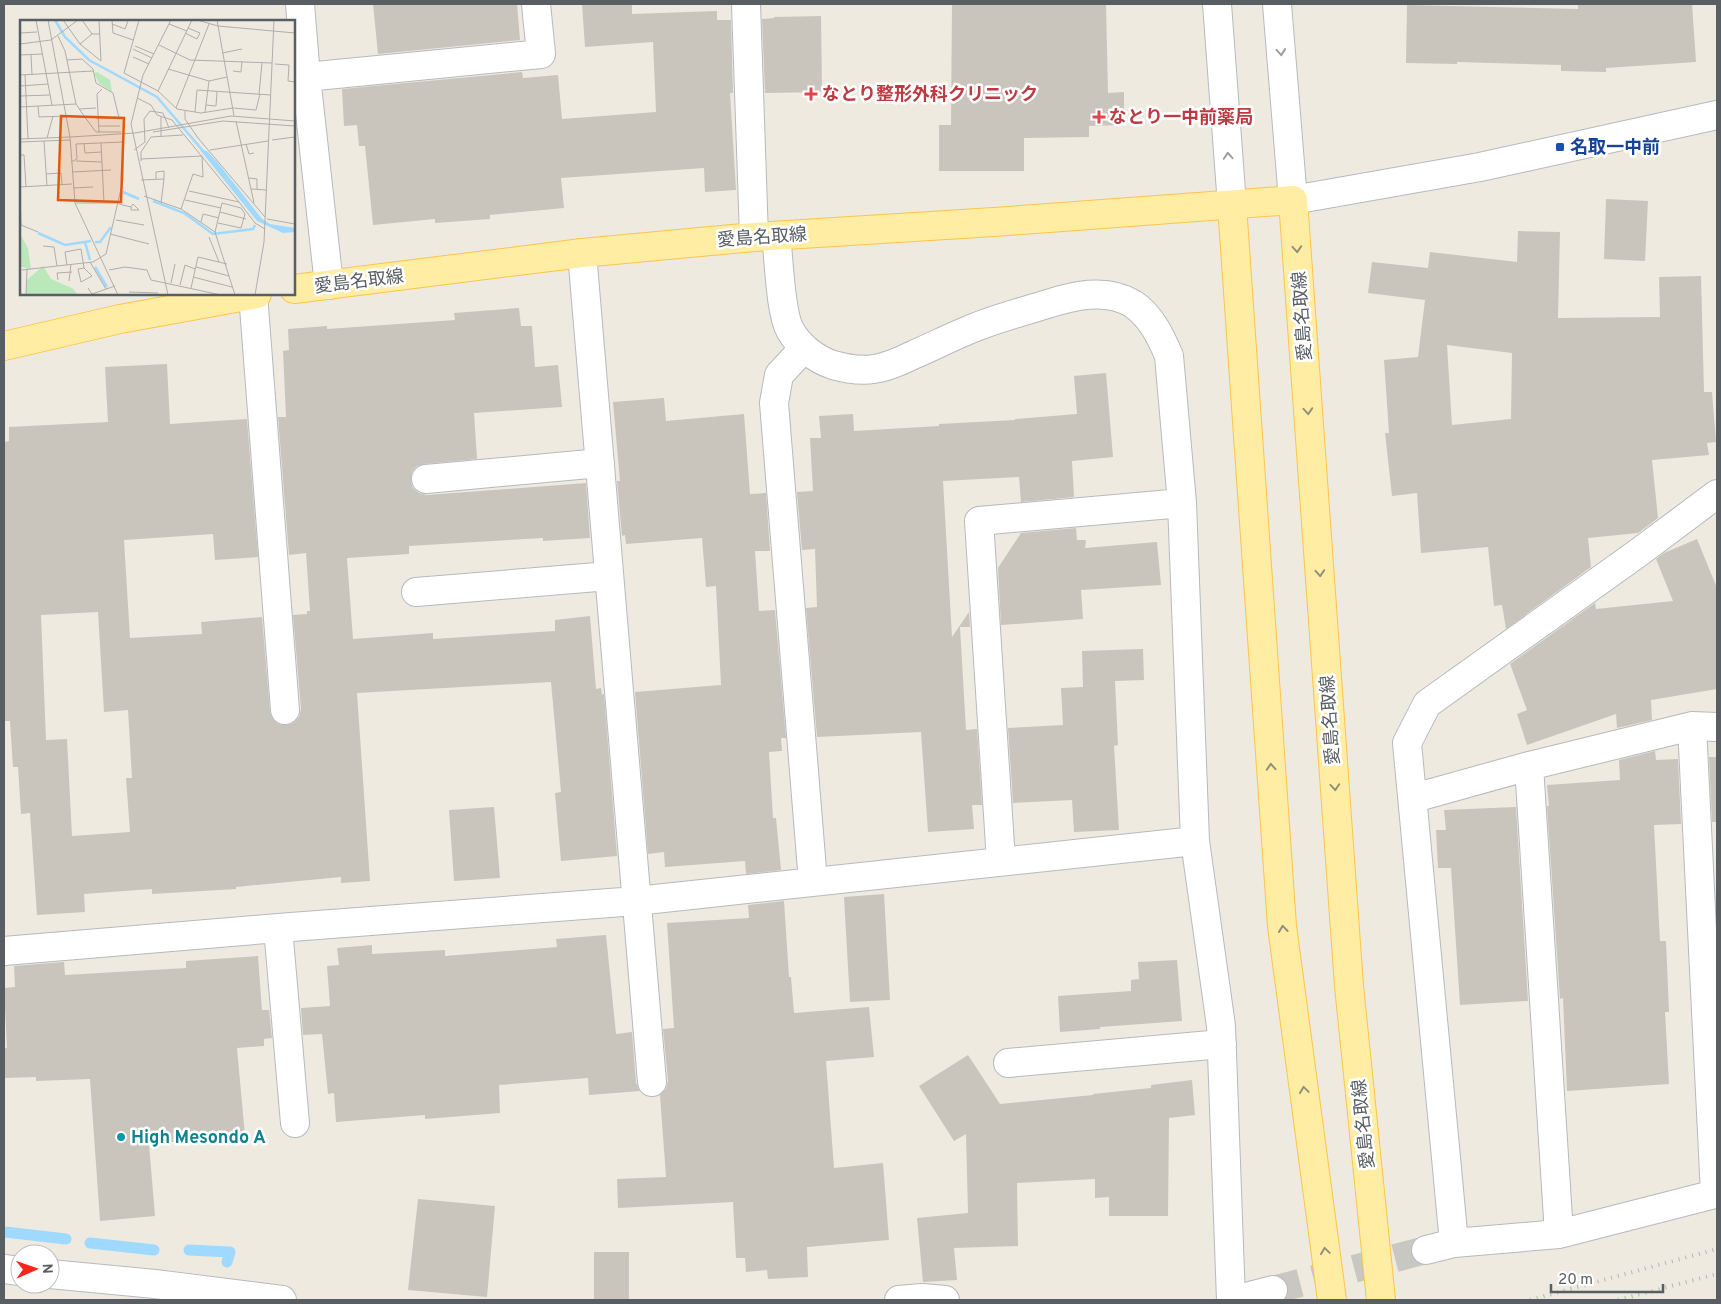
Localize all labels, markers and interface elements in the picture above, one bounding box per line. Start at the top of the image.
inset map [20,20,295,295]
one-way arrow [1275,49,1286,57]
place label: なとり整形外科クリニック [822,84,1038,107]
marker: なとり整形外科クリニック [804,87,818,101]
place label: なとり一中前薬局 [1109,107,1253,130]
marker: なとり一中前薬局 [1093,111,1105,123]
place label: 名取一中前 [1570,137,1660,160]
marker: 名取一中前 [1554,141,1566,153]
one-way arrow [1223,152,1234,160]
street label: 愛島名取線 [716,224,808,253]
one-way arrow [1291,245,1302,253]
street label: 愛島名取線 [313,266,405,299]
street label: 愛島名取線 [1289,270,1318,362]
one-way arrow [1303,407,1314,415]
one-way arrow [1314,569,1325,577]
street label: 愛島名取線 [1317,674,1346,766]
one-way arrow [1266,763,1277,771]
one-way arrow [1329,784,1340,792]
one-way arrow [1278,925,1289,933]
street label: 愛島名取線 [1348,1078,1381,1170]
one-way arrow [1299,1086,1310,1094]
place label: High Mesondo A [131,1127,266,1150]
marker: High Mesondo A [115,1131,127,1143]
north arrow [10,1244,60,1294]
one-way arrow [1320,1247,1331,1255]
scale bar [1551,1262,1664,1294]
text: N [38,1263,55,1274]
text: 20 m [1558,1271,1593,1290]

